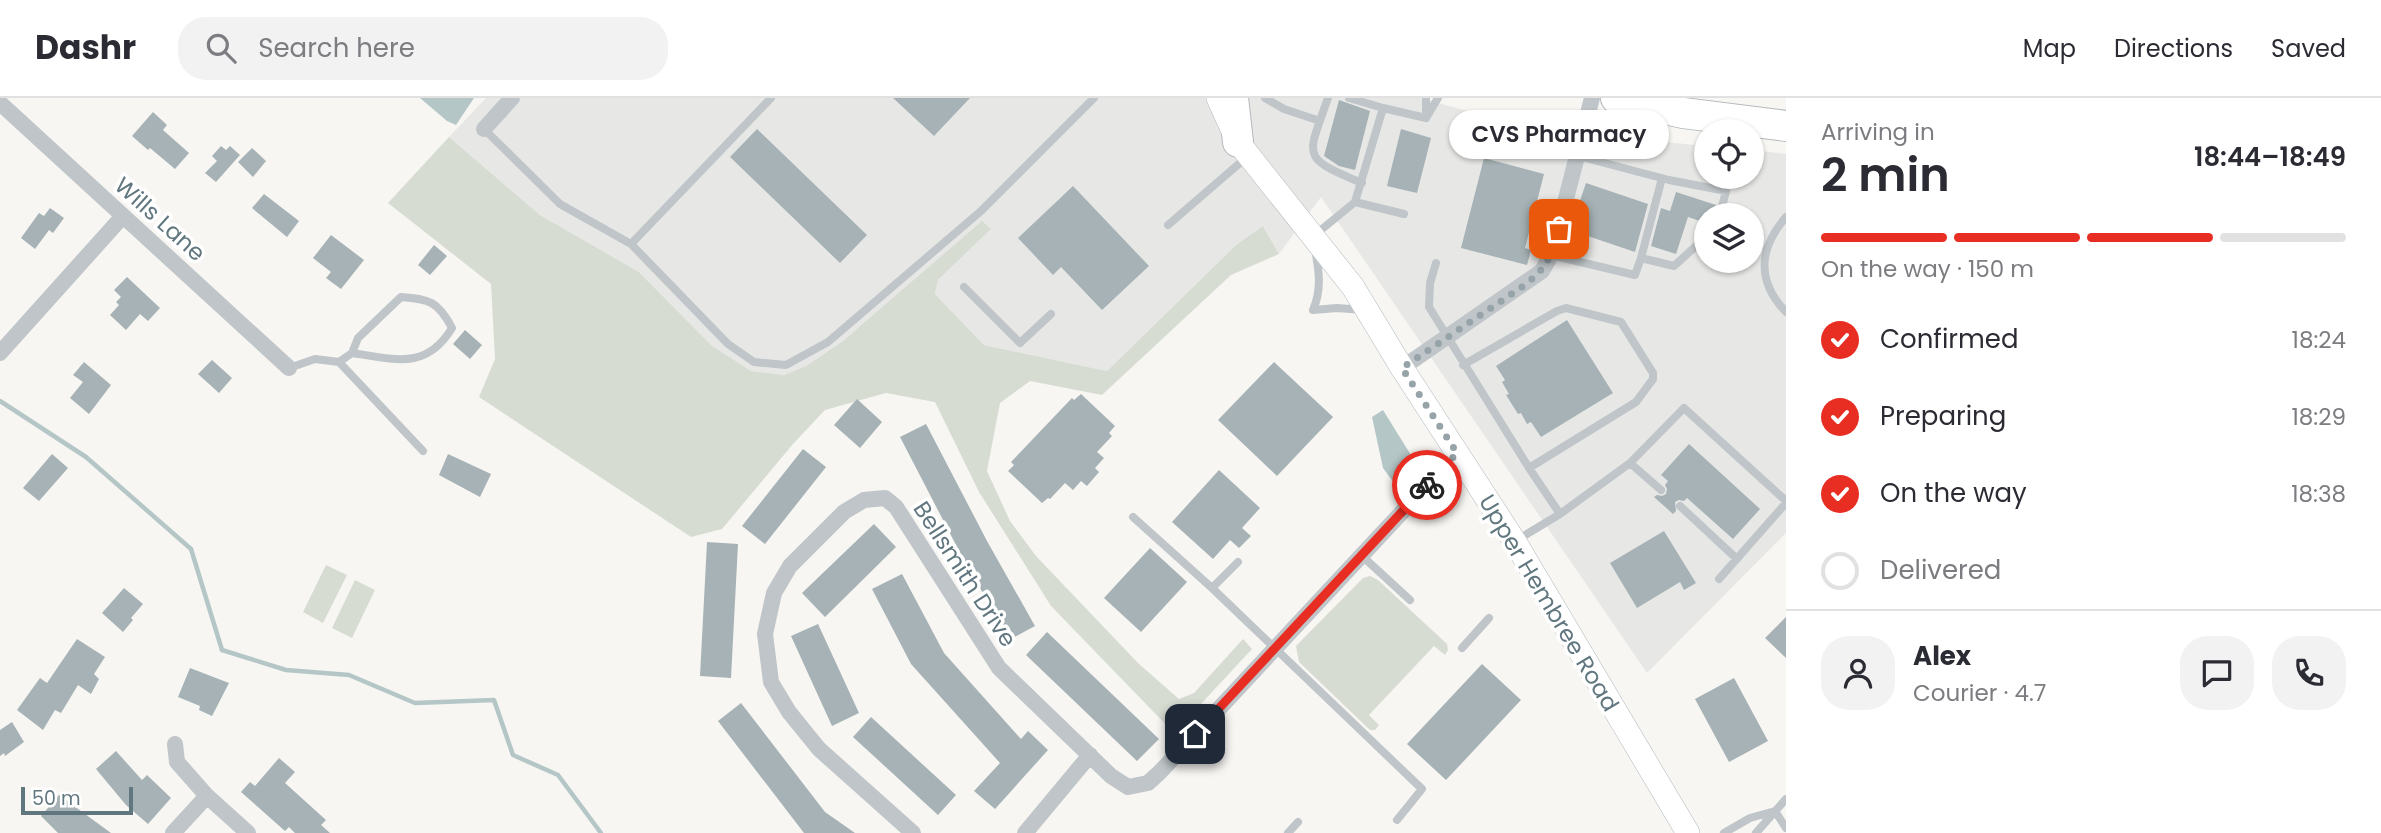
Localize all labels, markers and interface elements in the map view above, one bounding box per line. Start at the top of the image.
search box [178,17,668,80]
text: Dashr [35,24,136,71]
icon: search [202,29,240,67]
text: Search here [258,30,415,66]
text: Map [2023,32,2076,65]
text: Directions [2114,32,2233,65]
text: Saved [2271,32,2346,65]
callout: CVS Pharmacy [1449,110,1669,159]
text: Arriving in [1821,116,1935,148]
text: CVS Pharmacy [1471,118,1647,150]
map controls [1694,119,1764,273]
button: locate [1694,119,1764,189]
text: 18:44–18:49 [2194,139,2346,175]
text: 2 min [1821,143,1950,207]
street label: Wills Lane [108,170,212,268]
pin [1529,199,1589,259]
button: layers [1694,203,1764,273]
icon: bag [1540,210,1578,248]
text: On the way · 150 m [1821,253,2034,285]
icon: check [1821,321,1859,359]
text: Confirmed [1880,321,2018,357]
text: 18:24 [2292,324,2346,356]
icon: check [1821,398,1859,436]
text: Preparing [1880,398,2006,434]
text: 18:29 [2292,401,2346,433]
courier [1392,450,1462,520]
icon: bike [1408,466,1446,504]
icon: check [1821,475,1859,513]
text: On the way [1880,475,2027,511]
text: 18:38 [2291,478,2346,510]
street label: Upper Hembree Road [1471,488,1627,718]
street label: Bellsmith Drive [906,495,1024,653]
text: Delivered [1880,552,2001,588]
button: person [1821,636,1895,710]
button: chat [2180,636,2254,710]
button: phone [2272,636,2346,710]
text: Alex [1913,638,1971,674]
text: Courier · 4.7 [1913,677,2046,709]
pin [1165,704,1225,764]
icon: home [1176,715,1214,753]
scale bar [21,784,133,816]
text: 50 m [32,785,81,812]

